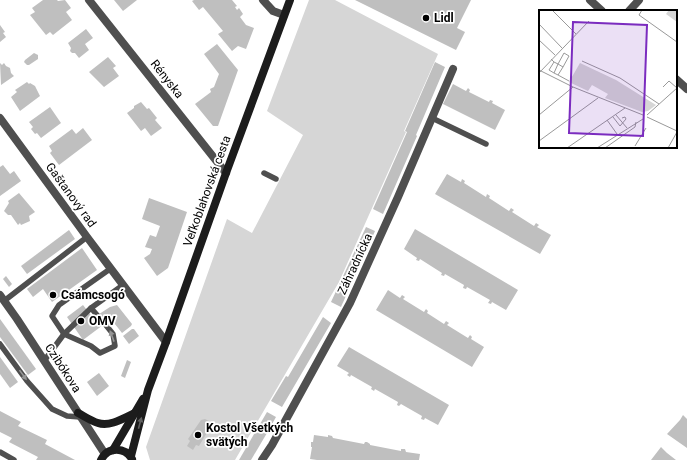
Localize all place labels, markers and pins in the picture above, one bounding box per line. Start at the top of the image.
place label: Lidl [434,11,454,25]
marker: Lidl [421,13,431,23]
place label: Csámcsogó [61,288,125,302]
marker: Csámcsogó [48,290,58,300]
place label: OMV [89,314,116,328]
marker: OMV [76,316,86,326]
place label: Kostol Všetkých svätých [206,421,293,449]
marker: Kostol Všetkých svätých [193,430,203,440]

